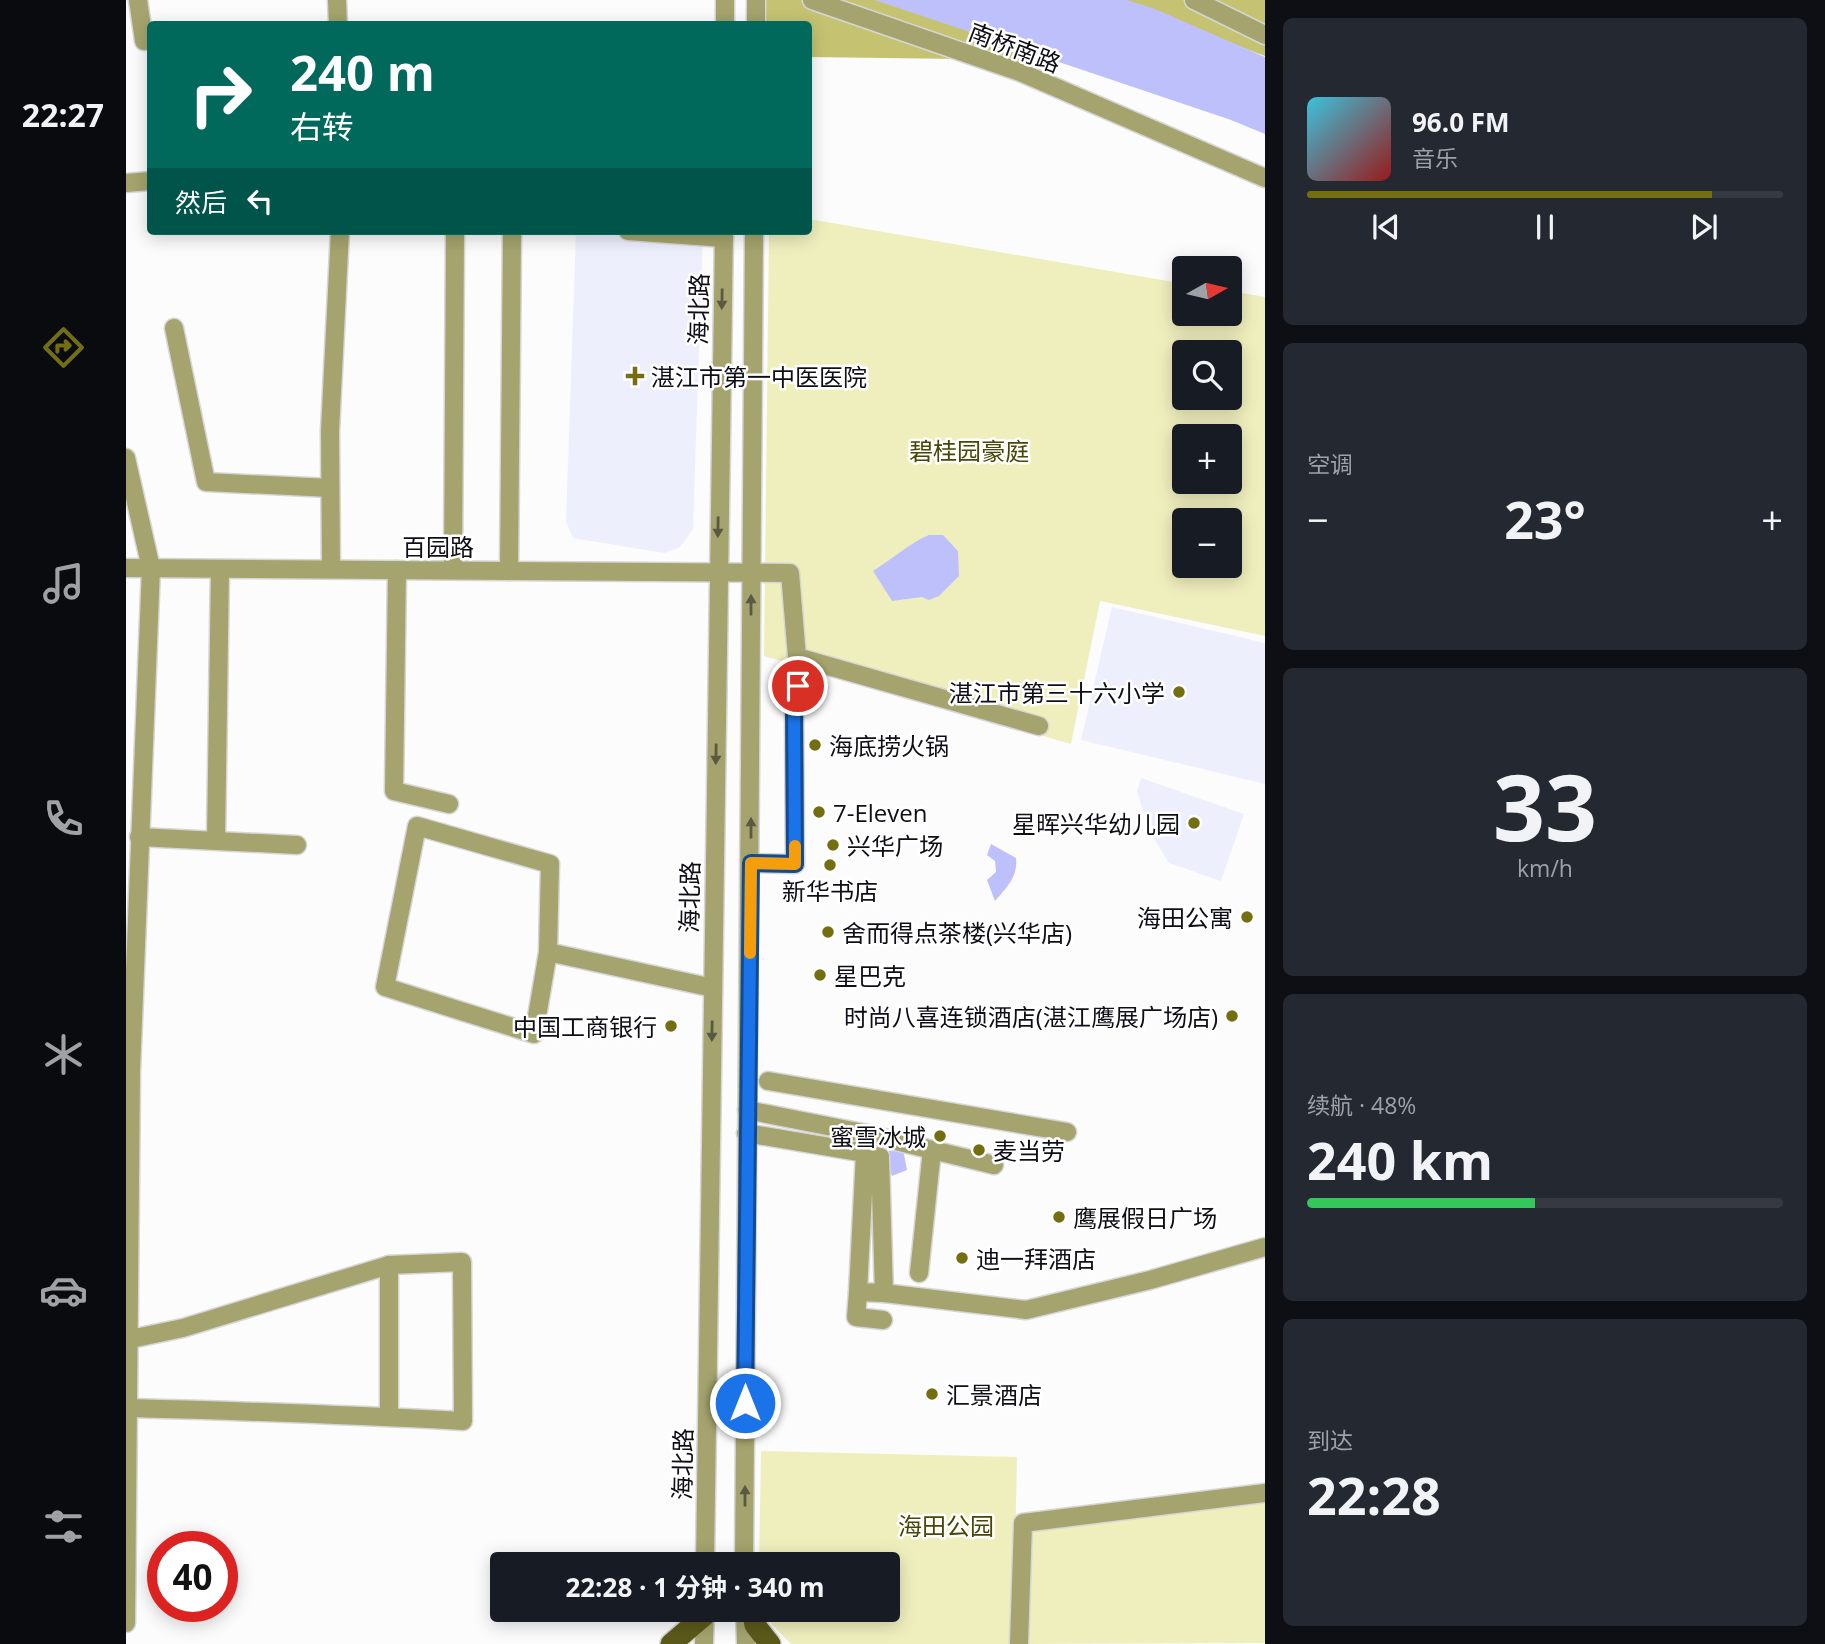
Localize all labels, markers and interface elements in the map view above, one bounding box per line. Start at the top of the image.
street label: 南桥南路 [964,14,1066,80]
text: 240 m [290,39,435,105]
icon: right [175,49,266,140]
text: 22:27 [22,93,104,136]
text: 96.0 FM [1412,104,1510,140]
text: 右转 [290,105,354,148]
text: 音乐 [1412,142,1458,174]
icon: left [241,182,279,220]
text: 然后 [175,184,227,220]
icon: previous [1367,208,1405,246]
icon: pause [1526,208,1564,246]
icon: next [1685,208,1723,246]
north arrow [1172,256,1242,326]
map controls [1172,256,1242,578]
street label: 海北路 [681,273,715,345]
one-way arrow [717,288,728,310]
icon: directions [39,323,88,372]
button: search [1172,340,1242,410]
place label: 湛江市第一中医医院 [651,360,867,393]
marker: 湛江市第一中医医院 [625,366,645,386]
button: + [1172,424,1242,494]
park label: 碧桂园豪庭 [909,434,1029,467]
text: 空调 [1307,448,1353,480]
text: 23° [1504,483,1586,554]
text: − [1307,493,1329,545]
text: + [1761,493,1783,545]
button: − [1172,508,1242,578]
one-way arrow [712,516,724,538]
street label: 百园路 [402,530,474,563]
icon: music [39,559,88,608]
one-way arrow [745,594,756,616]
pin [768,656,828,716]
icon: arrive [779,667,817,705]
place label: 湛江市第三十六小学 [949,676,1165,709]
marker: 湛江市第三十六小学 [1171,684,1187,700]
place label: 海底捞火锅 [829,729,949,762]
marker: 海底捞火锅 [807,737,823,753]
one-way arrow [710,743,722,765]
text: 33 [1493,744,1597,868]
icon: phone [39,794,88,843]
place label: 7-Eleven [833,796,928,829]
marker: 7-Eleven [811,804,827,820]
place label: 星晖兴华幼儿园 [1012,807,1180,840]
marker: 星晖兴华幼儿园 [1186,815,1202,831]
one-way arrow [745,817,757,839]
place label: 兴华广场 [847,829,943,862]
marker: 兴华广场 [825,837,841,853]
text: km/h [1517,852,1573,884]
marker: 新华书店 [822,857,838,873]
street label: 海北路 [672,861,706,933]
place label: 新华书店 [782,874,878,907]
place label: 海田公寓 [1137,901,1233,934]
marker: 海田公寓 [1239,909,1255,925]
place label: 舍而得点茶楼(兴华店) [842,916,1072,949]
marker: 舍而得点茶楼(兴华店) [820,924,836,940]
place label: 星巴克 [834,959,906,992]
marker: 星巴克 [812,967,828,983]
place label: 时尚八喜连锁酒店(湛江鹰展广场店) [844,1000,1218,1033]
marker: 时尚八喜连锁酒店(湛江鹰展广场店) [1224,1008,1240,1024]
place label: 中国工商银行 [513,1010,657,1043]
marker: 中国工商银行 [663,1018,679,1034]
one-way arrow [706,1020,718,1042]
icon: climate [39,1030,88,1079]
text: 续航 · 48% [1307,1089,1416,1121]
place label: 蜜雪冰城 [830,1120,926,1153]
text: 240 km [1307,1124,1493,1195]
marker: 蜜雪冰城 [932,1128,948,1144]
place label: 麦当劳 [993,1134,1065,1167]
marker: 麦当劳 [971,1142,987,1158]
place label: 鹰展假日广场 [1073,1201,1217,1234]
marker: 鹰展假日广场 [1051,1209,1067,1225]
place label: 迪一拜酒店 [976,1242,1096,1275]
marker: 迪一拜酒店 [954,1250,970,1266]
icon: car [39,1266,88,1315]
position arrow [708,1366,782,1440]
place label: 汇景酒店 [946,1378,1042,1411]
marker: 汇景酒店 [924,1386,940,1402]
text: 到达 [1307,1424,1353,1456]
street label: 海北路 [665,1428,699,1500]
text: 22:28 [1307,1459,1441,1530]
one-way arrow [739,1485,751,1507]
icon: filters [39,1502,88,1551]
park label: 海田公园 [898,1509,994,1542]
speed limit sign: 40 [147,1531,238,1622]
text: 22:28 · 1 分钟 · 340 m [565,1569,825,1605]

